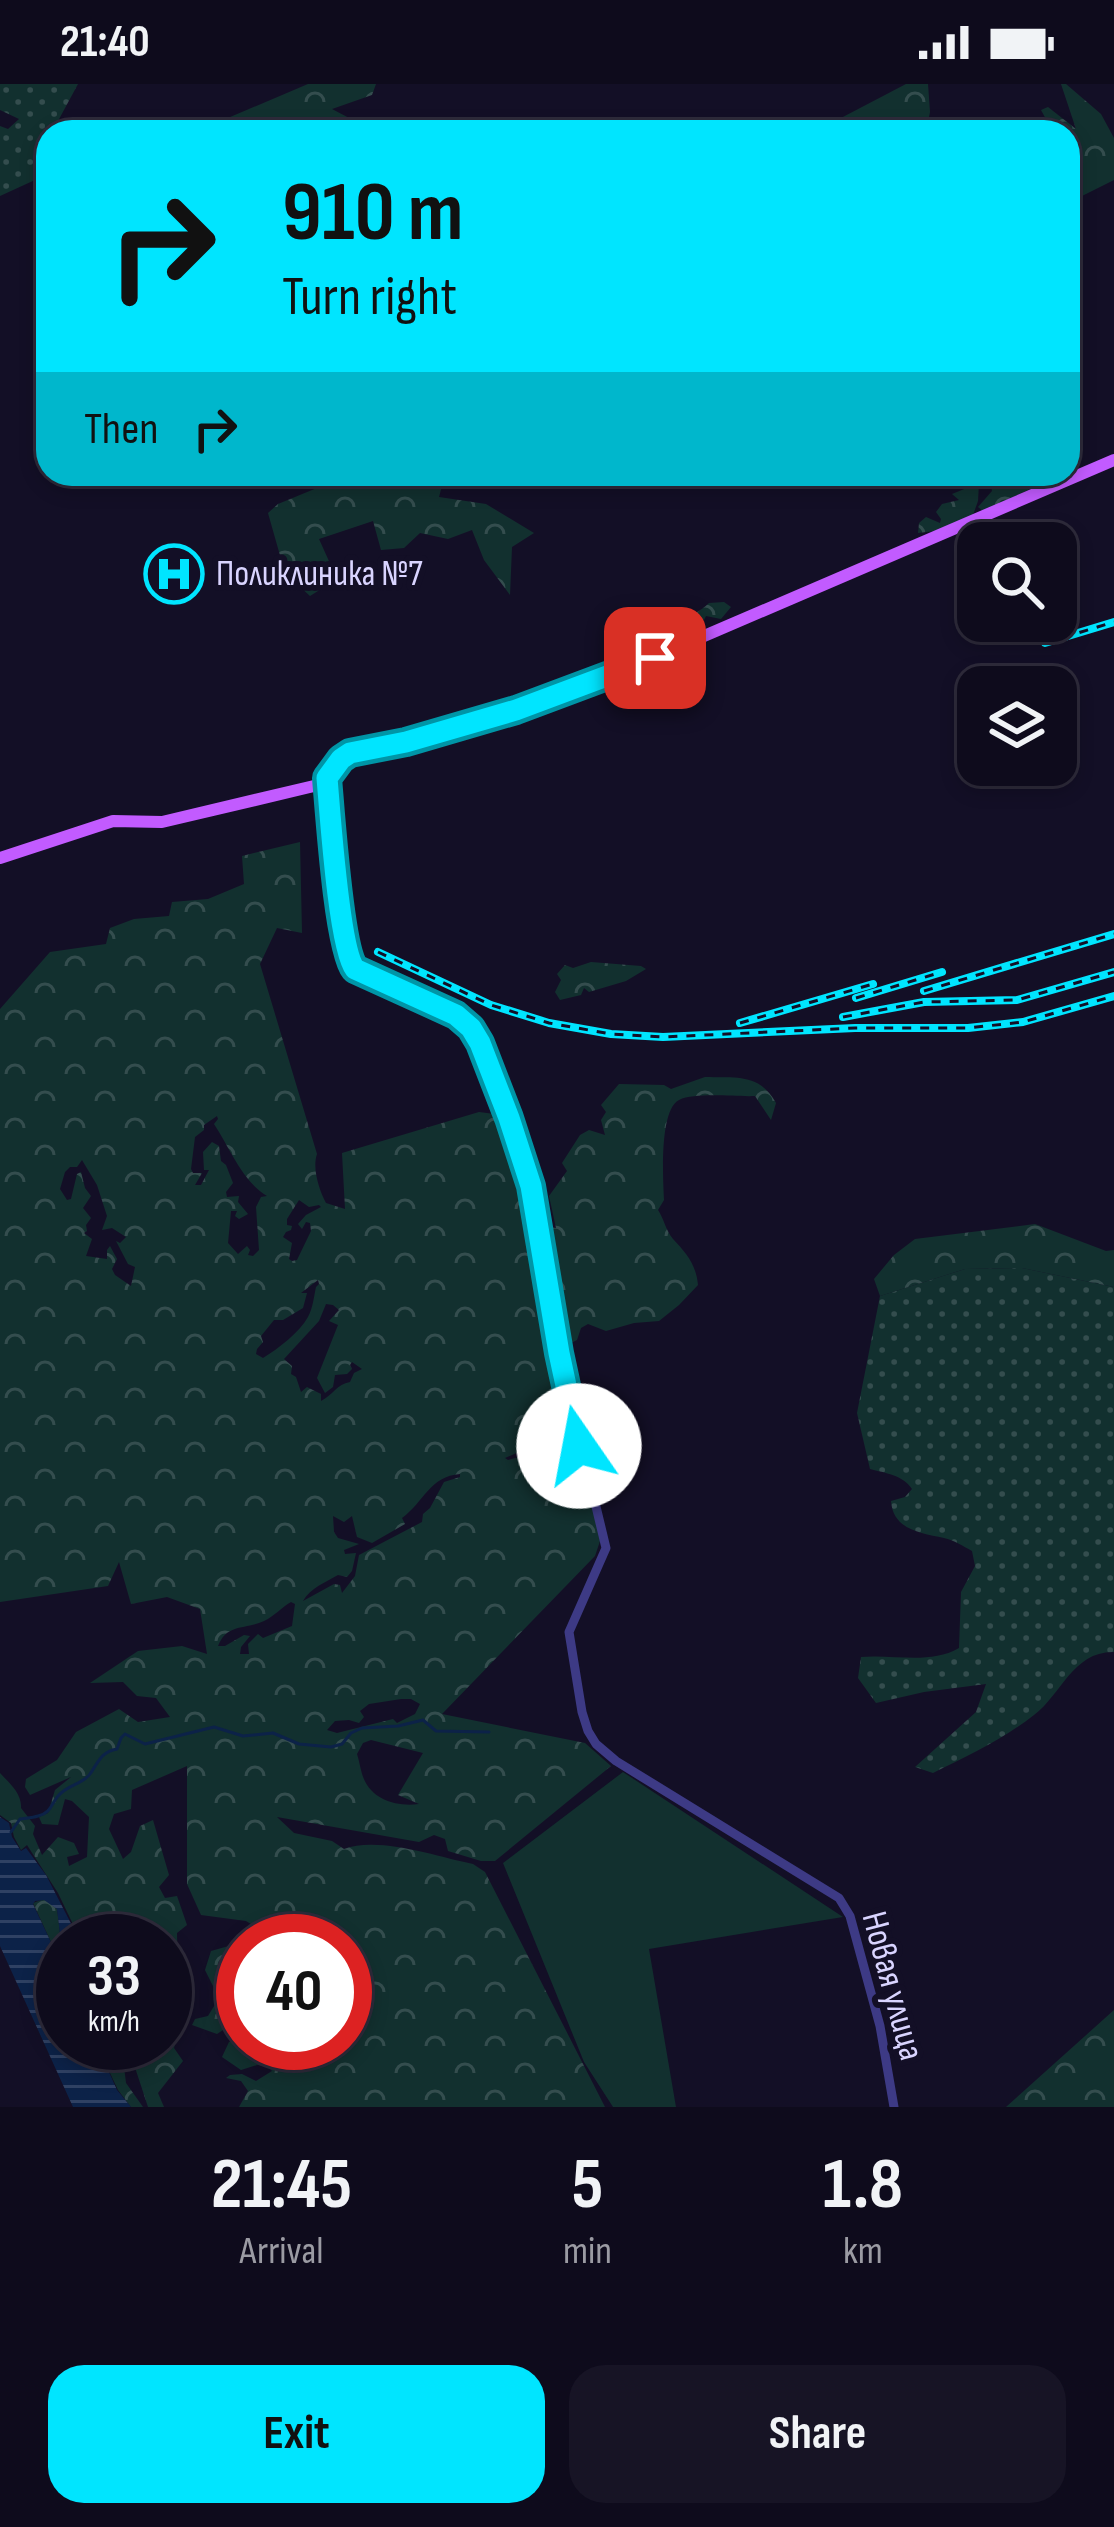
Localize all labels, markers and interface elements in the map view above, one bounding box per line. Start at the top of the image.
text: 21:40 [60,15,150,70]
text: 910 m [282,163,464,264]
icon: right [84,168,240,324]
text: Turn right [282,265,457,330]
icon: right [182,396,248,462]
text: Then [84,402,158,457]
map controls [957,522,1077,786]
button: search [957,522,1077,642]
hospital icon: Поликлиника №7 [143,543,205,605]
place label: Поликлиника №7 [216,553,423,596]
pin [604,607,706,709]
icon: arrive [622,625,688,691]
button: layers [957,666,1077,786]
position arrow [516,1383,642,1509]
street label: Новая улица [852,1907,932,2065]
speed limit sign: 40 [216,1914,372,2070]
text: 33 [87,1941,141,2013]
text: km/h [88,2004,140,2040]
text: 21:45 [211,2142,352,2229]
text: 5 [572,2142,603,2229]
text: 1.8 [823,2142,903,2229]
text: Arrival [240,2228,323,2275]
text: min [563,2228,612,2275]
text: km [843,2228,883,2275]
button: Exit [48,2365,545,2503]
button: Share [569,2365,1066,2503]

